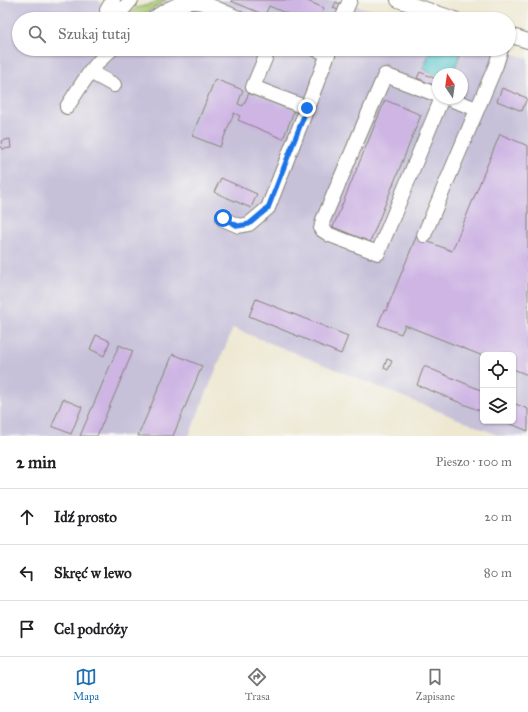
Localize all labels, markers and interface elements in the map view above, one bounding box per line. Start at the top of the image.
search box [12,12,516,56]
icon: search [26,23,48,45]
text: Szukaj tutaj [58,25,130,43]
north arrow [432,68,468,104]
route end [298,99,316,117]
route start [214,209,232,227]
map controls [480,352,516,424]
button: locate [480,352,516,388]
button: layers [480,388,516,424]
text: 2 min [16,452,56,473]
text: Pieszo · 100 m [436,454,512,470]
icon: ahead [16,506,38,528]
text: Idź prosto [54,508,117,526]
text: 20 m [484,509,512,525]
icon: left [16,562,38,584]
text: Skręć w lewo [54,564,132,582]
text: 80 m [484,565,512,581]
icon: arrive [16,618,38,640]
text: Cel podróży [54,620,128,638]
tab: Mapa [73,666,99,703]
tab: Trasa [245,666,270,703]
tab: Zapisane [416,666,455,703]

